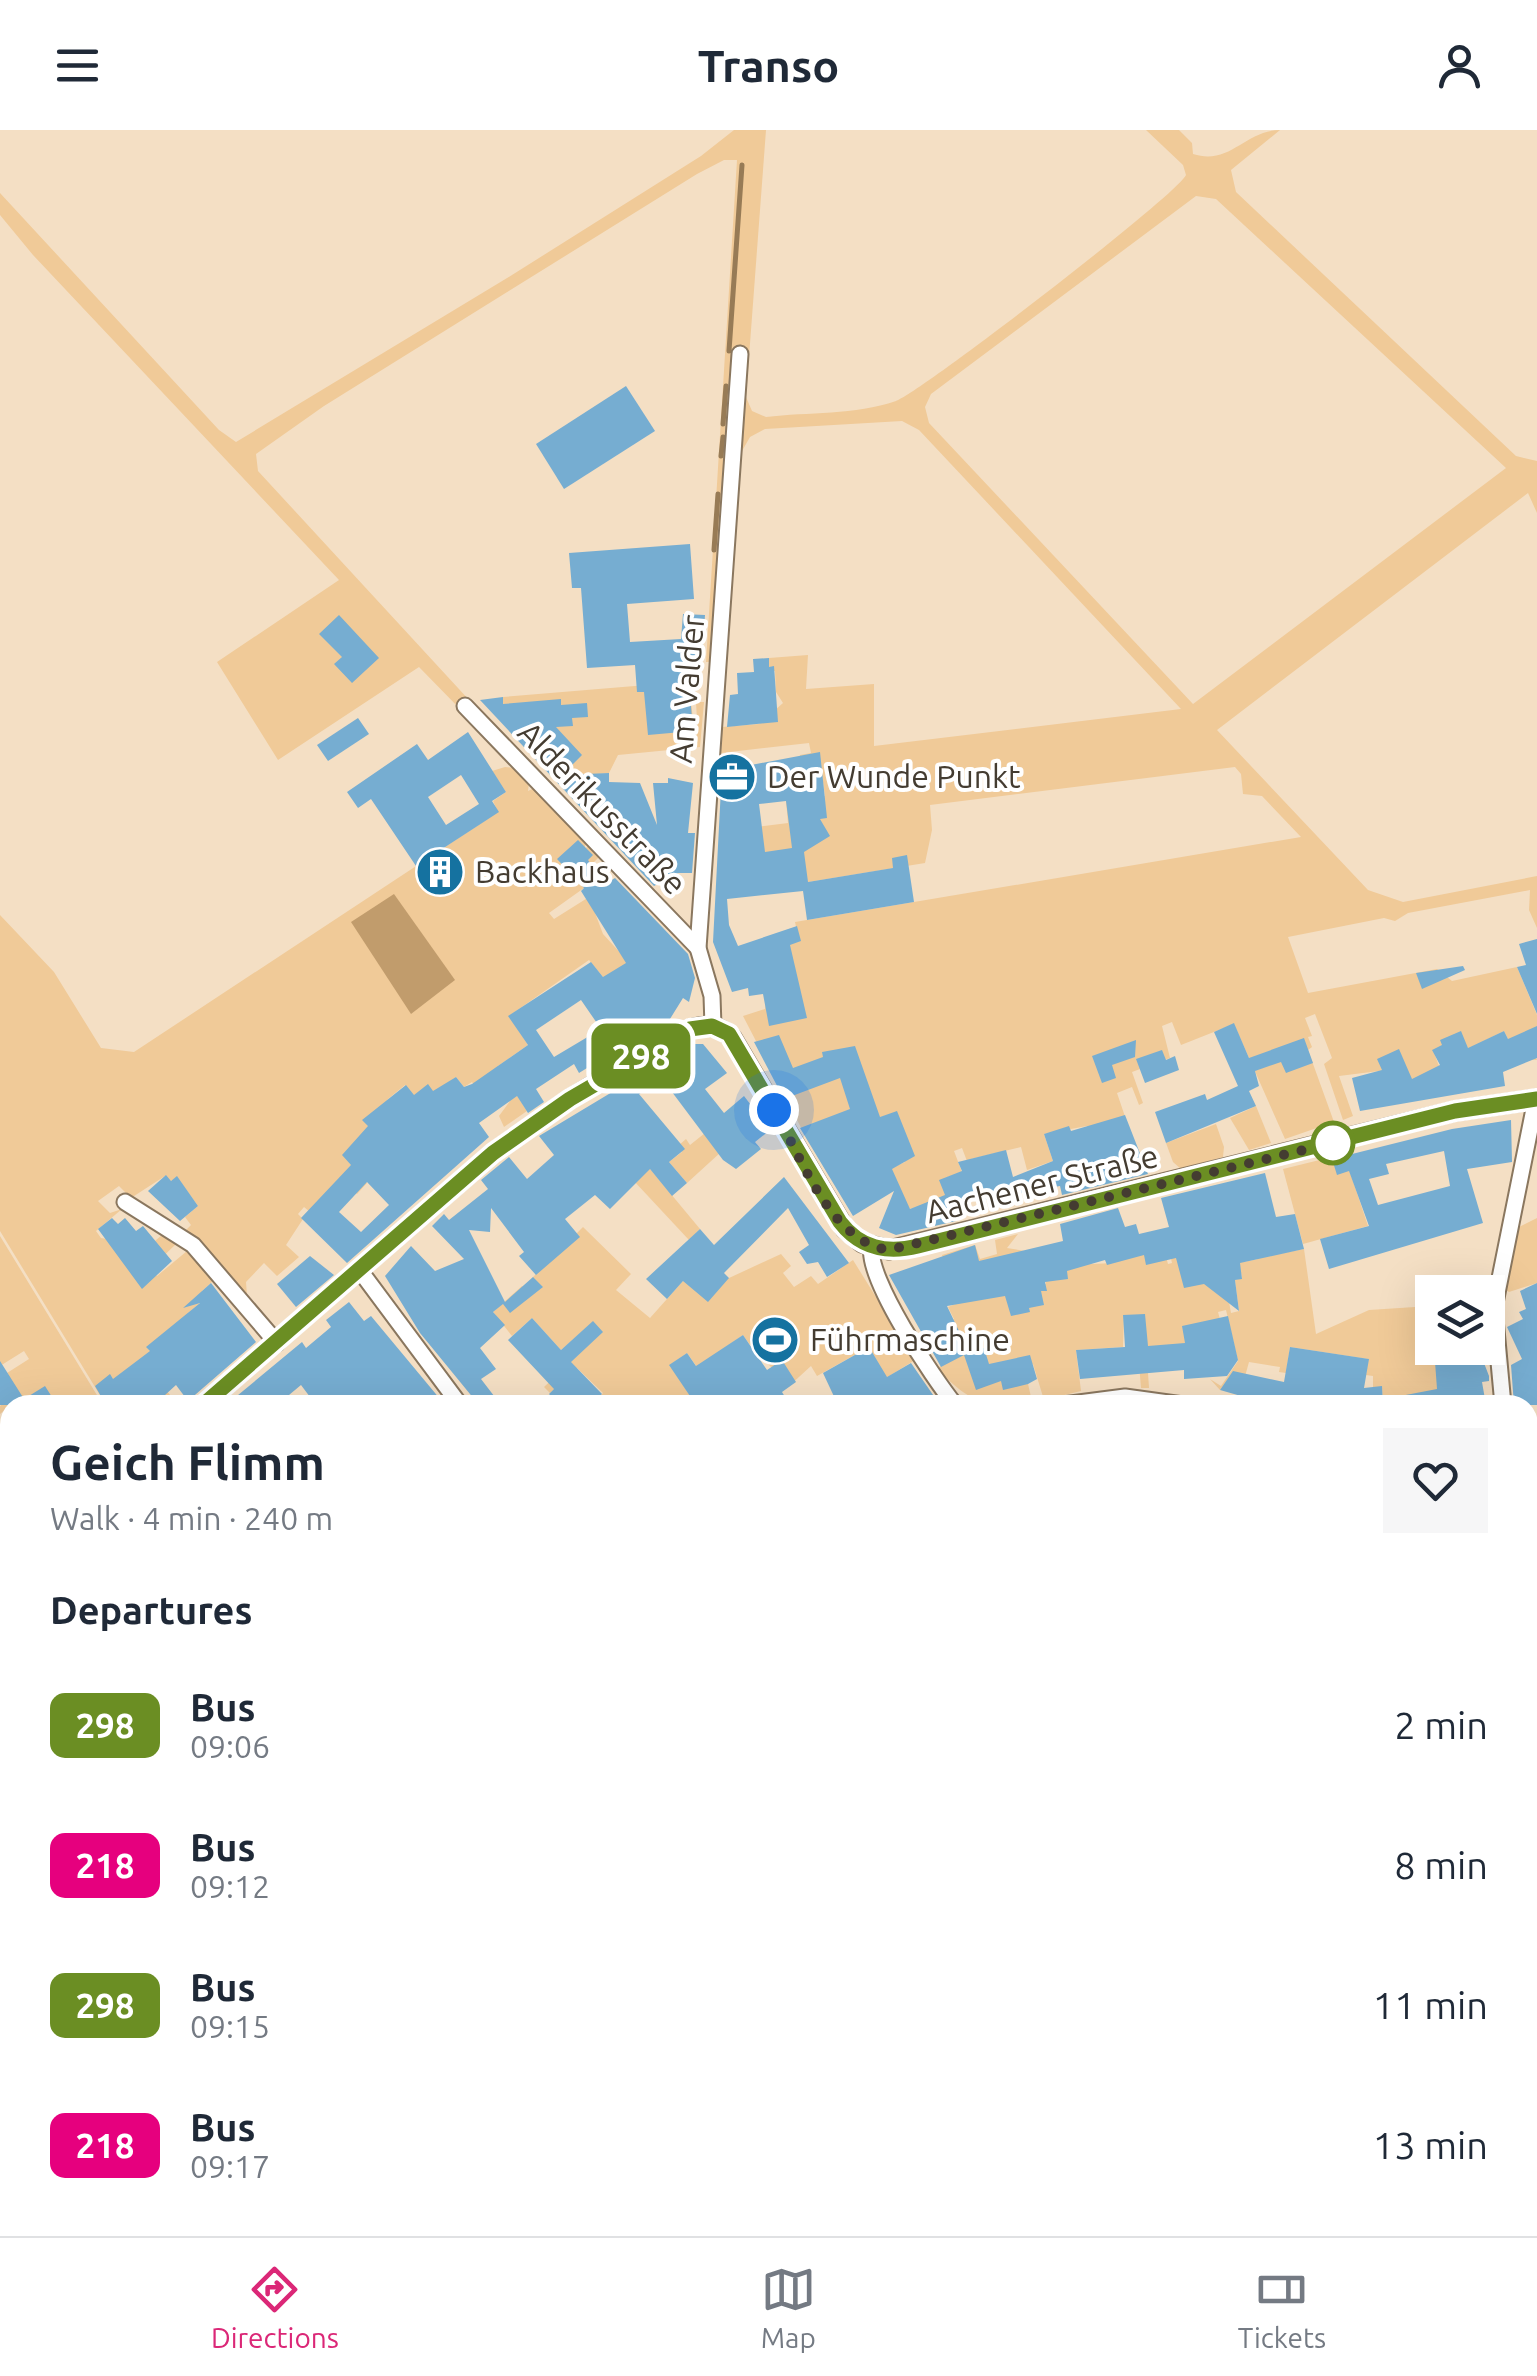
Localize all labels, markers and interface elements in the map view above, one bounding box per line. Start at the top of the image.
icon: menu [50,38,105,93]
icon: person [1432,38,1487,93]
text: Transo [698,40,839,91]
street label: Am Valder [662,613,710,765]
street label: Alderikusstraße [511,714,694,901]
office icon: Der Wunde Punkt [706,751,758,803]
place label: Der Wunde Punkt [767,758,1021,794]
building icon: Backhaus [414,846,466,898]
place label: Backhaus [475,853,610,889]
line badge: 298 [584,1024,698,1088]
text: 298 [611,1036,671,1076]
your location [749,1085,799,1135]
unlabelled marker [1312,1122,1354,1164]
street label: Aachener Straße [922,1137,1162,1229]
map controls [1415,1275,1505,1365]
button: layers [1415,1275,1505,1365]
sports icon: Führmaschine [749,1314,801,1366]
place label: Führmaschine [810,1321,1010,1357]
button: heart [1383,1428,1488,1533]
text: Geich Flimm [50,1435,325,1489]
text: Walk · 4 min · 240 m [50,1500,333,1536]
text: Departures [50,1589,252,1631]
text: Bus [190,1686,255,1728]
text: 2 min [1394,1704,1488,1746]
text: 298 [75,1705,135,1745]
text: 09:06 [190,1728,270,1764]
text: Bus [190,1826,255,1868]
text: 8 min [1394,1844,1488,1886]
text: 218 [75,1845,135,1885]
text: 09:12 [190,1868,270,1904]
text: Bus [190,1966,255,2008]
text: 11 min [1373,1984,1488,2026]
text: 298 [75,1985,135,2025]
text: 09:15 [190,2008,270,2044]
text: Bus [190,2106,255,2148]
text: 13 min [1373,2124,1488,2166]
text: 218 [75,2125,135,2165]
text: 09:17 [190,2148,270,2184]
tab: Directions [211,2262,339,2353]
tab: Map [761,2262,816,2353]
tab: Tickets [1238,2262,1326,2353]

